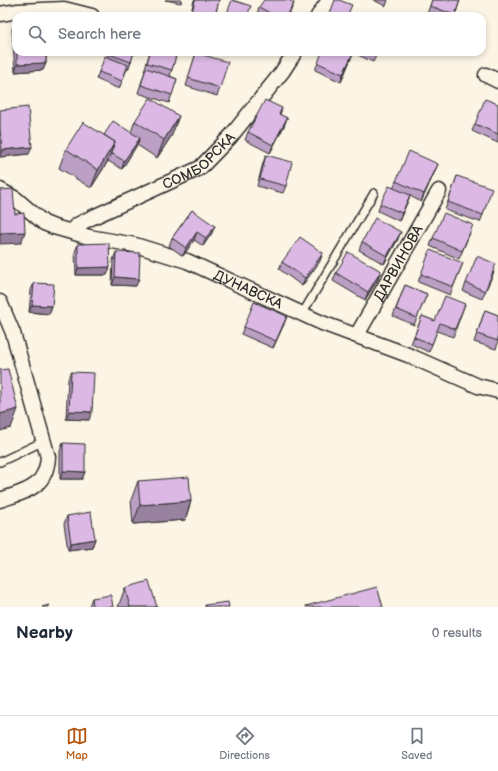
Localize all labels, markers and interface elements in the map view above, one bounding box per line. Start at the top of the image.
search box [12,12,486,56]
icon: search [26,23,48,45]
text: Search here [58,25,141,44]
street label: СОМБОРСКА [160,128,239,193]
street label: ДАРВИНОВА [370,222,427,304]
street label: ДУНАВСКА [211,266,286,313]
text: Nearby [16,623,73,643]
text: 0 results [432,625,482,641]
tab: Map [66,725,88,762]
tab: Directions [219,725,270,762]
tab: Saved [401,725,432,762]

